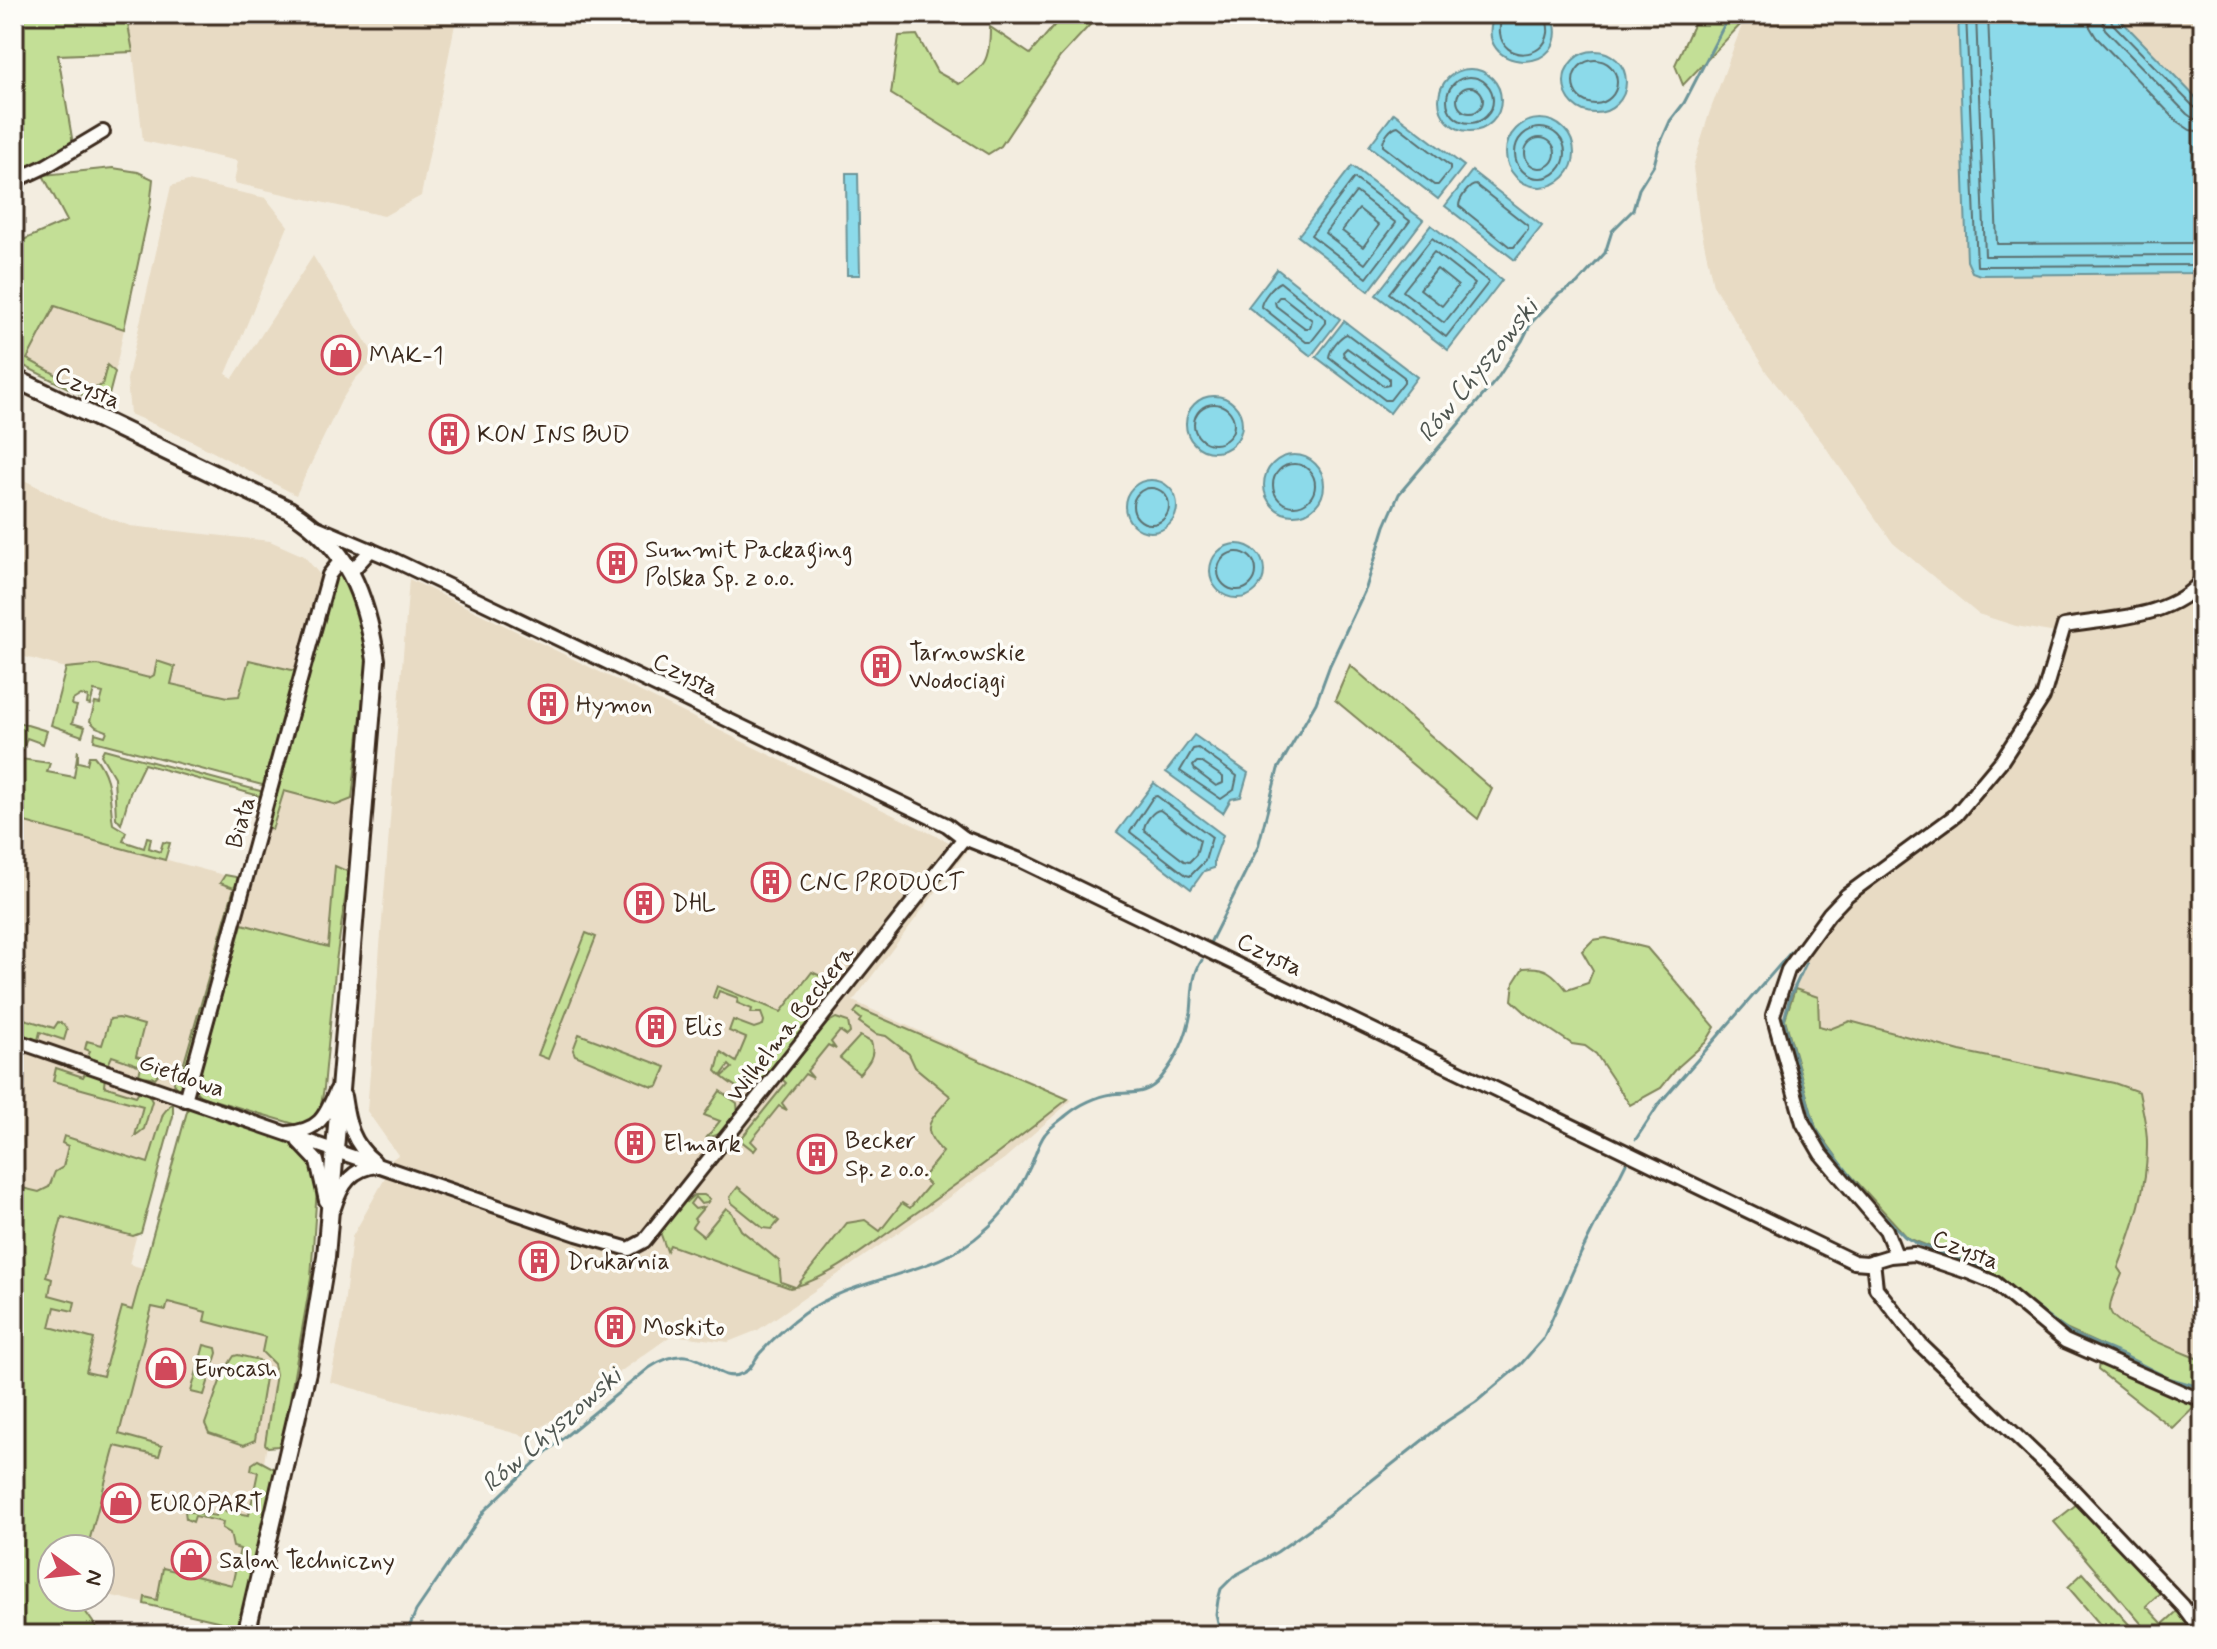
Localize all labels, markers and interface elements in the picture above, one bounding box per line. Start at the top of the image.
water label: Rów Chyszowski [1410,291,1548,450]
shop icon: MAK-1 [320,334,362,376]
place label: MAK-1 [369,341,443,372]
street label: Czysta [49,360,125,417]
building icon: KON INS BUD [428,413,470,455]
place label: KON INS BUD [477,420,630,451]
place label: Summit Packaging Polska Sp. z o.o. [645,535,852,594]
building icon: Summit Packaging Polska Sp. z o.o. [596,542,638,584]
place label: Tarnowskie Wodociągi [909,638,1026,697]
building icon: Tarnowskie Wodociągi [860,645,902,687]
street label: Czysta [647,646,723,705]
building icon: Hymon [527,683,569,725]
place label: Hymon [576,690,652,721]
street label: Biała [219,793,264,852]
building icon: CNC PRODUCT [750,861,792,903]
place label: CNC PRODUCT [799,868,964,899]
building icon: DHL [623,882,665,924]
place label: DHL [672,889,716,920]
street label: Czysta [1231,926,1307,985]
street label: Wilhelma Beckera [720,939,863,1109]
building icon: Elis [635,1006,677,1048]
place label: Elis [684,1013,723,1044]
street label: Giełdowa [134,1047,229,1106]
building icon: Elmark [614,1122,656,1164]
place label: Becker Sp. z o.o. [845,1126,929,1185]
place label: Elmark [663,1129,741,1160]
building icon: Becker Sp. z o.o. [796,1133,838,1175]
street label: Czysta [1927,1223,2003,1278]
building icon: Drukarnia [518,1240,560,1282]
place label: Drukarnia [567,1247,670,1278]
building icon: Moskito [594,1306,636,1348]
place label: Moskito [643,1313,725,1344]
shop icon: Eurocash [145,1347,187,1389]
place label: Eurocash [194,1354,278,1385]
water label: Rów Chyszowski [475,1359,631,1501]
shop icon: EUROPART [100,1482,142,1524]
place label: EUROPART [149,1489,263,1520]
north arrow [36,1533,116,1613]
shop icon: Salon Techniczny [170,1539,212,1581]
place label: Salon Techniczny [219,1546,395,1577]
text: N [78,1567,109,1588]

